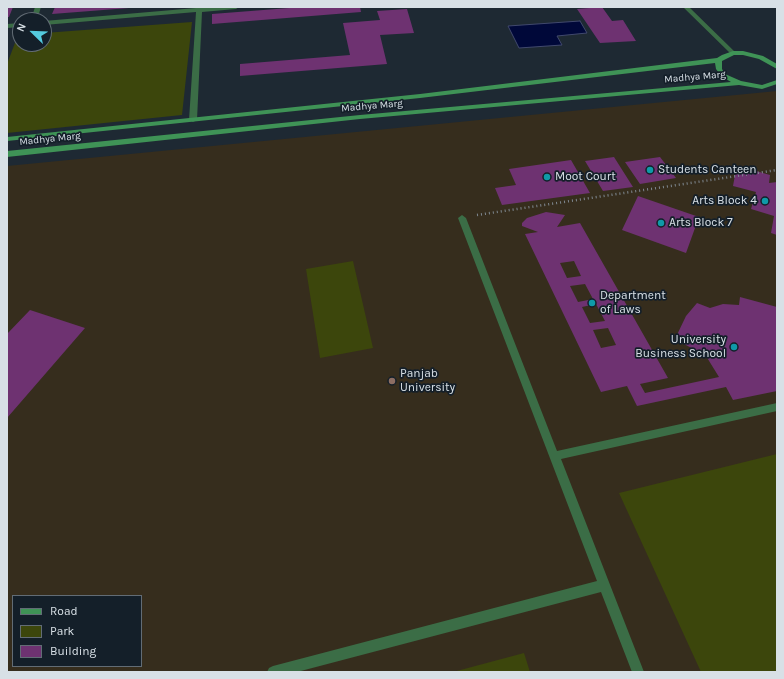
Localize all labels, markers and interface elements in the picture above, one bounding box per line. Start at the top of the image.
north arrow [12,12,52,52]
text: N [14,21,29,34]
street label: Madhya Marg [664,68,726,86]
street label: Madhya Marg [341,97,403,115]
street label: Madhya Marg [19,130,81,148]
place label: Students Canteen [658,163,756,177]
marker: Students Canteen [645,165,655,175]
place label: Moot Court [555,170,616,184]
marker: Moot Court [542,172,552,182]
place label: Arts Block 4 [692,194,757,208]
marker: Arts Block 4 [760,196,770,206]
place label: Arts Block 7 [669,216,733,230]
marker: Arts Block 7 [656,218,666,228]
place label: Department of Laws [600,289,666,317]
marker: Department of Laws [587,298,597,308]
place label: University Business School [635,333,726,361]
marker: University Business School [729,342,739,352]
place label: Panjab University [400,367,455,395]
marker: Panjab University [387,376,397,386]
legend [12,595,142,667]
text: Road [50,604,78,618]
text: Park [50,624,74,638]
text: Building [50,644,96,658]

